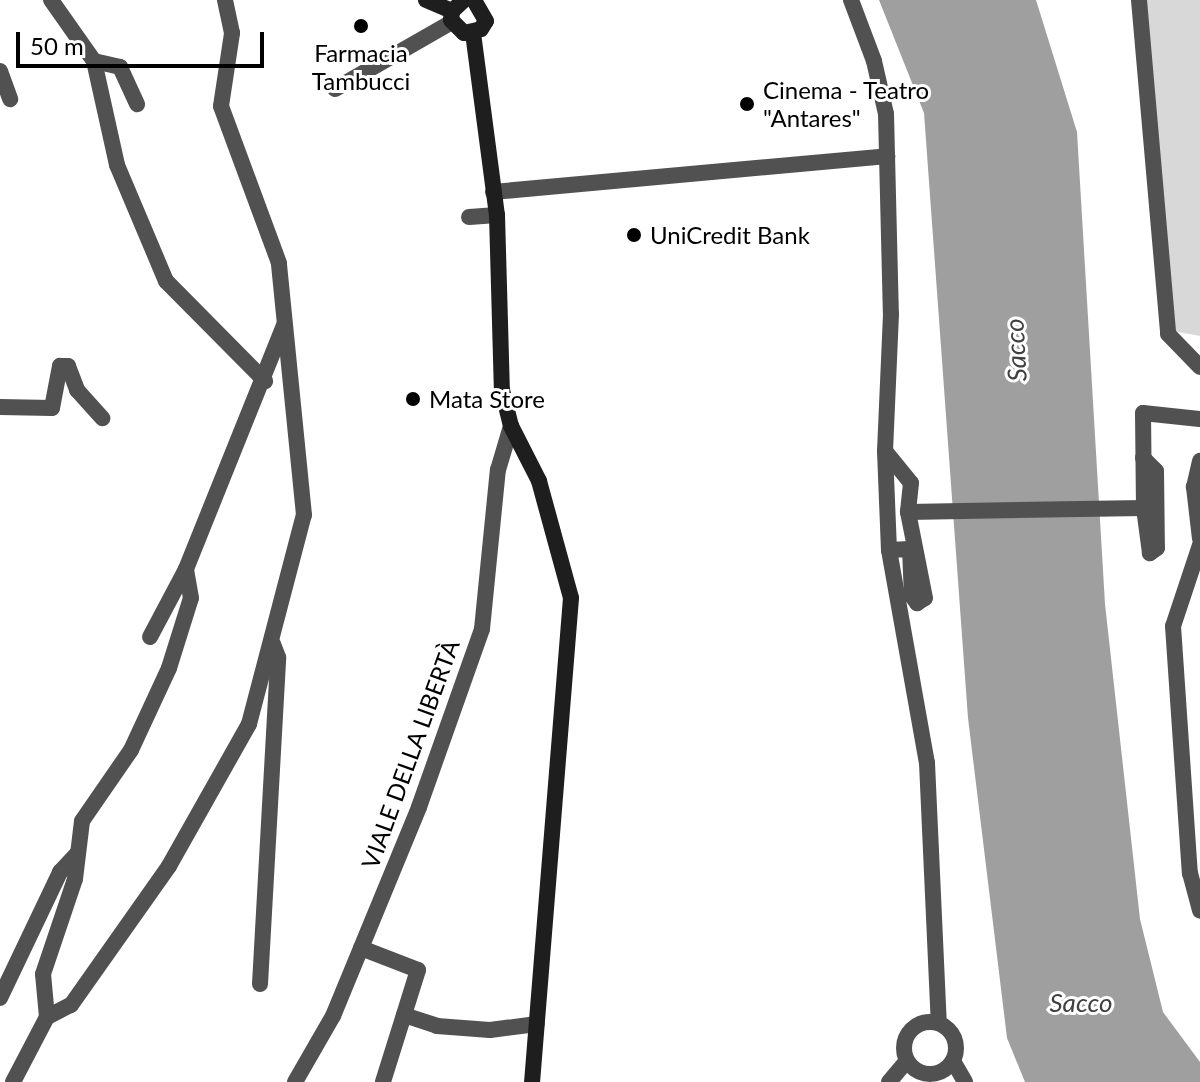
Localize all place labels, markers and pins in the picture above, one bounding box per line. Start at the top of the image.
marker: Farmacia Tambucci [352,17,370,35]
place label: Farmacia Tambucci [312,39,410,95]
place label: Cinema - Teatro "Antares" [763,76,930,132]
marker: Cinema - Teatro "Antares" [738,95,756,113]
place label: UniCredit Bank [650,221,810,249]
marker: UniCredit Bank [625,226,643,244]
place label: Mata Store [429,385,545,413]
marker: Mata Store [404,390,422,408]

